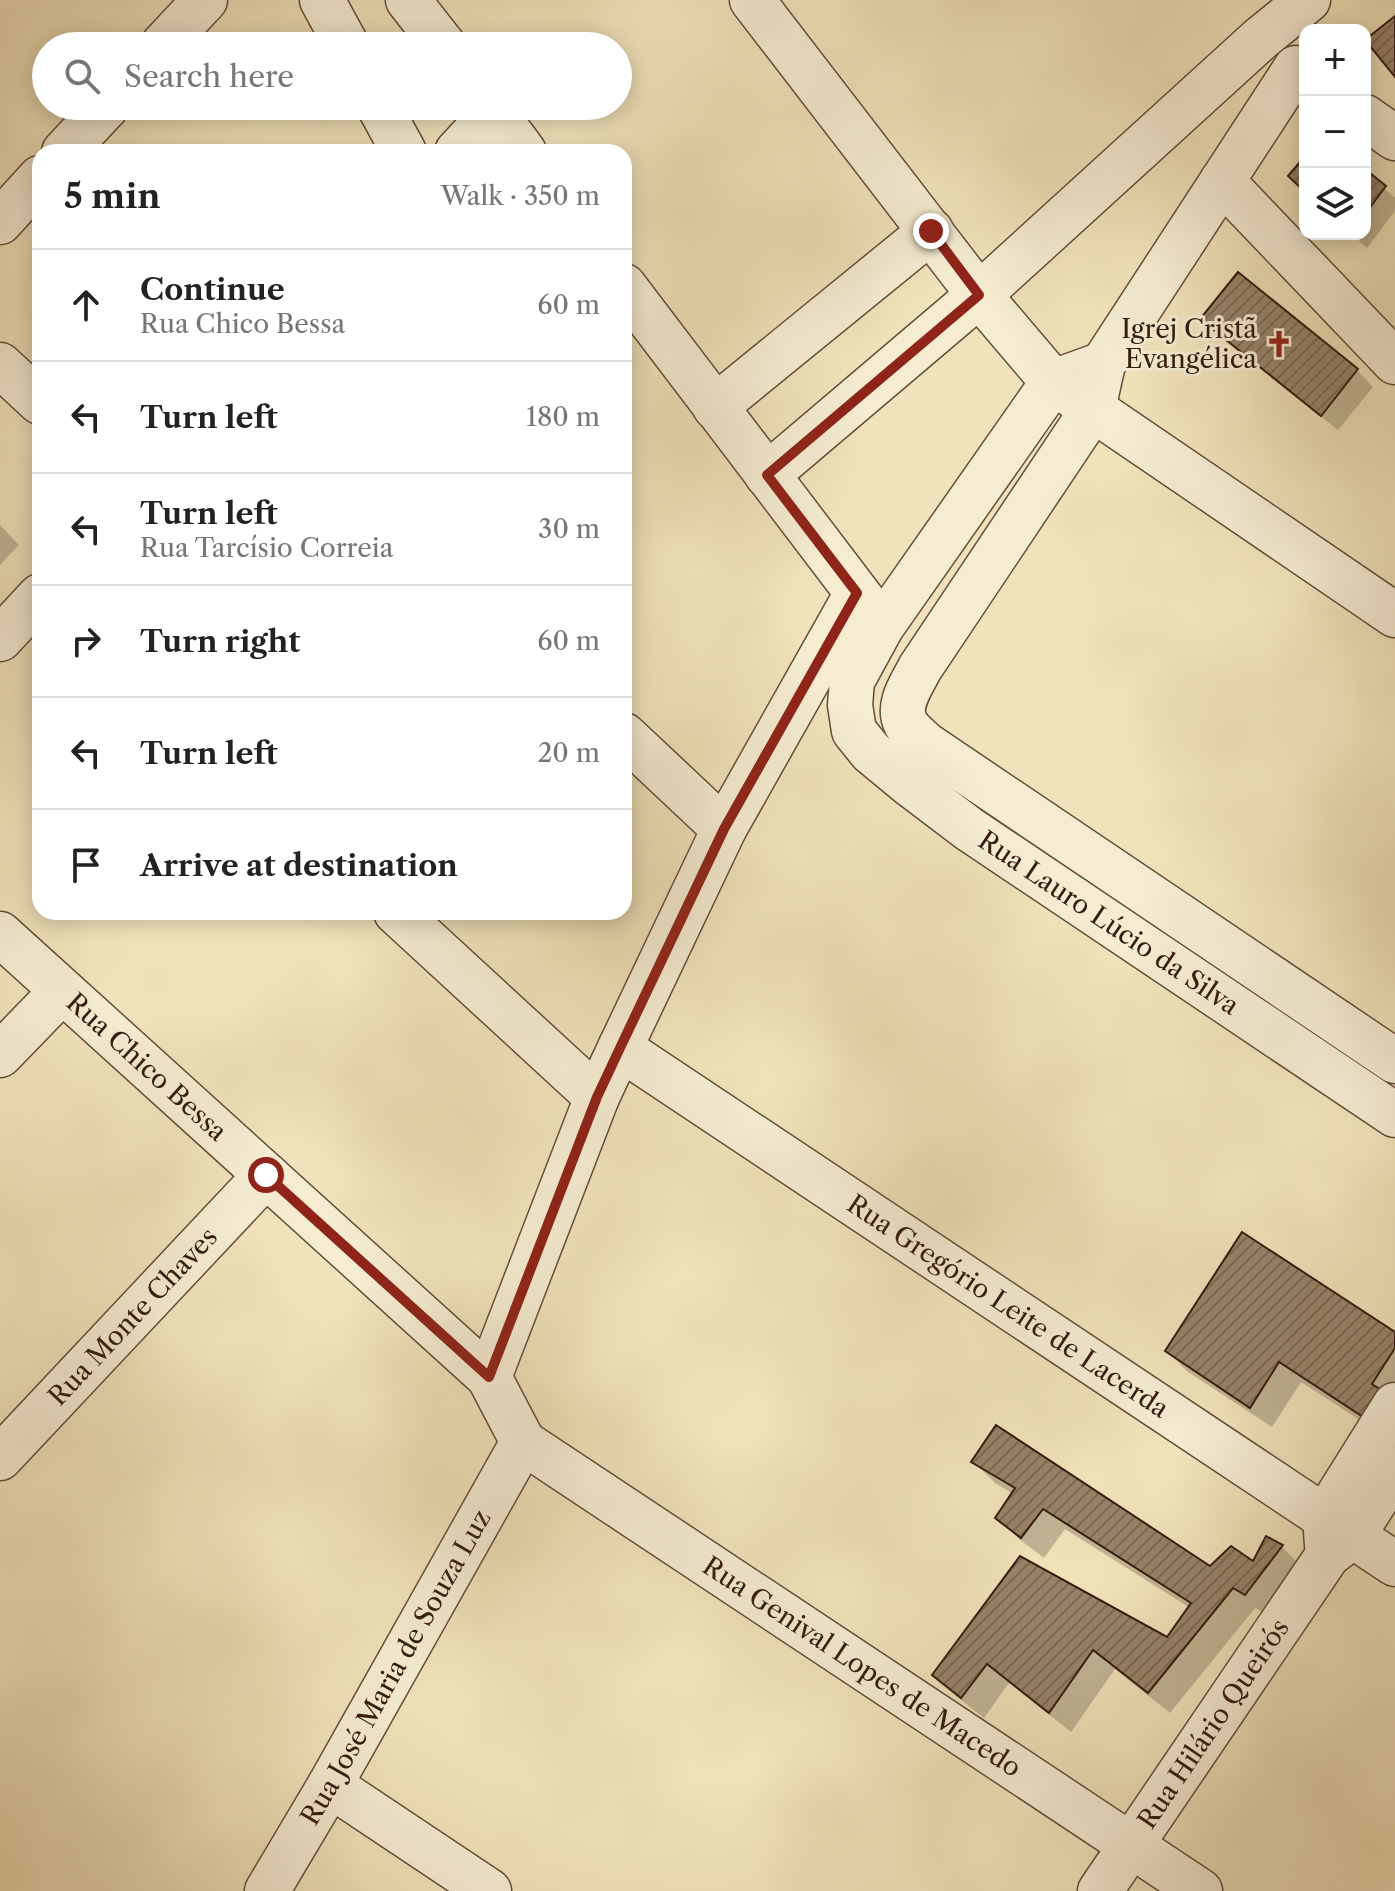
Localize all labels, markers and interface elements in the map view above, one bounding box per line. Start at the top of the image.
map controls [1299,24,1371,240]
button: + [1299,24,1371,96]
search box [32,32,632,120]
icon: search [60,54,104,98]
text: Search here [124,58,294,95]
button: − [1299,96,1371,168]
button: layers [1299,168,1371,240]
text: 5 min [64,175,161,217]
text: Walk · 350 m [441,180,600,212]
route end [913,213,949,249]
text: Continue [140,271,285,308]
icon: ahead [64,283,108,327]
text: 60 m [537,289,600,321]
text: Rua Chico Bessa [140,308,345,340]
place label: Igrej Cristã Evangélica [1121,313,1257,375]
church icon: Igrej Cristã Evangélica [1264,329,1294,359]
icon: left [64,395,108,439]
text: Turn left [140,399,277,436]
text: 180 m [526,401,600,433]
text: Turn left [140,495,277,532]
icon: left [64,507,108,551]
text: 30 m [538,513,600,545]
text: Rua Tarcísio Correia [140,532,393,564]
icon: right [64,619,108,663]
text: Turn right [140,623,300,660]
text: 60 m [537,625,600,657]
icon: left [64,731,108,775]
text: Turn left [140,735,277,772]
text: 20 m [537,737,600,769]
street label: Rua Lauro Lúcio da Silva [972,824,1245,1022]
icon: arrive [64,843,108,887]
text: Arrive at destination [140,847,458,884]
street label: Rua Chico Bessa [60,986,234,1148]
route start [248,1157,284,1193]
street label: Rua Gregório Leite de Lacerda [841,1188,1175,1425]
street label: Rua Monte Chaves [42,1221,224,1412]
street label: Rua José Maria de Souza Luz [294,1504,498,1831]
street label: Rua Genival Lopes de Macedo [697,1550,1027,1784]
street label: Rua Hilário Queirós [1131,1613,1296,1835]

